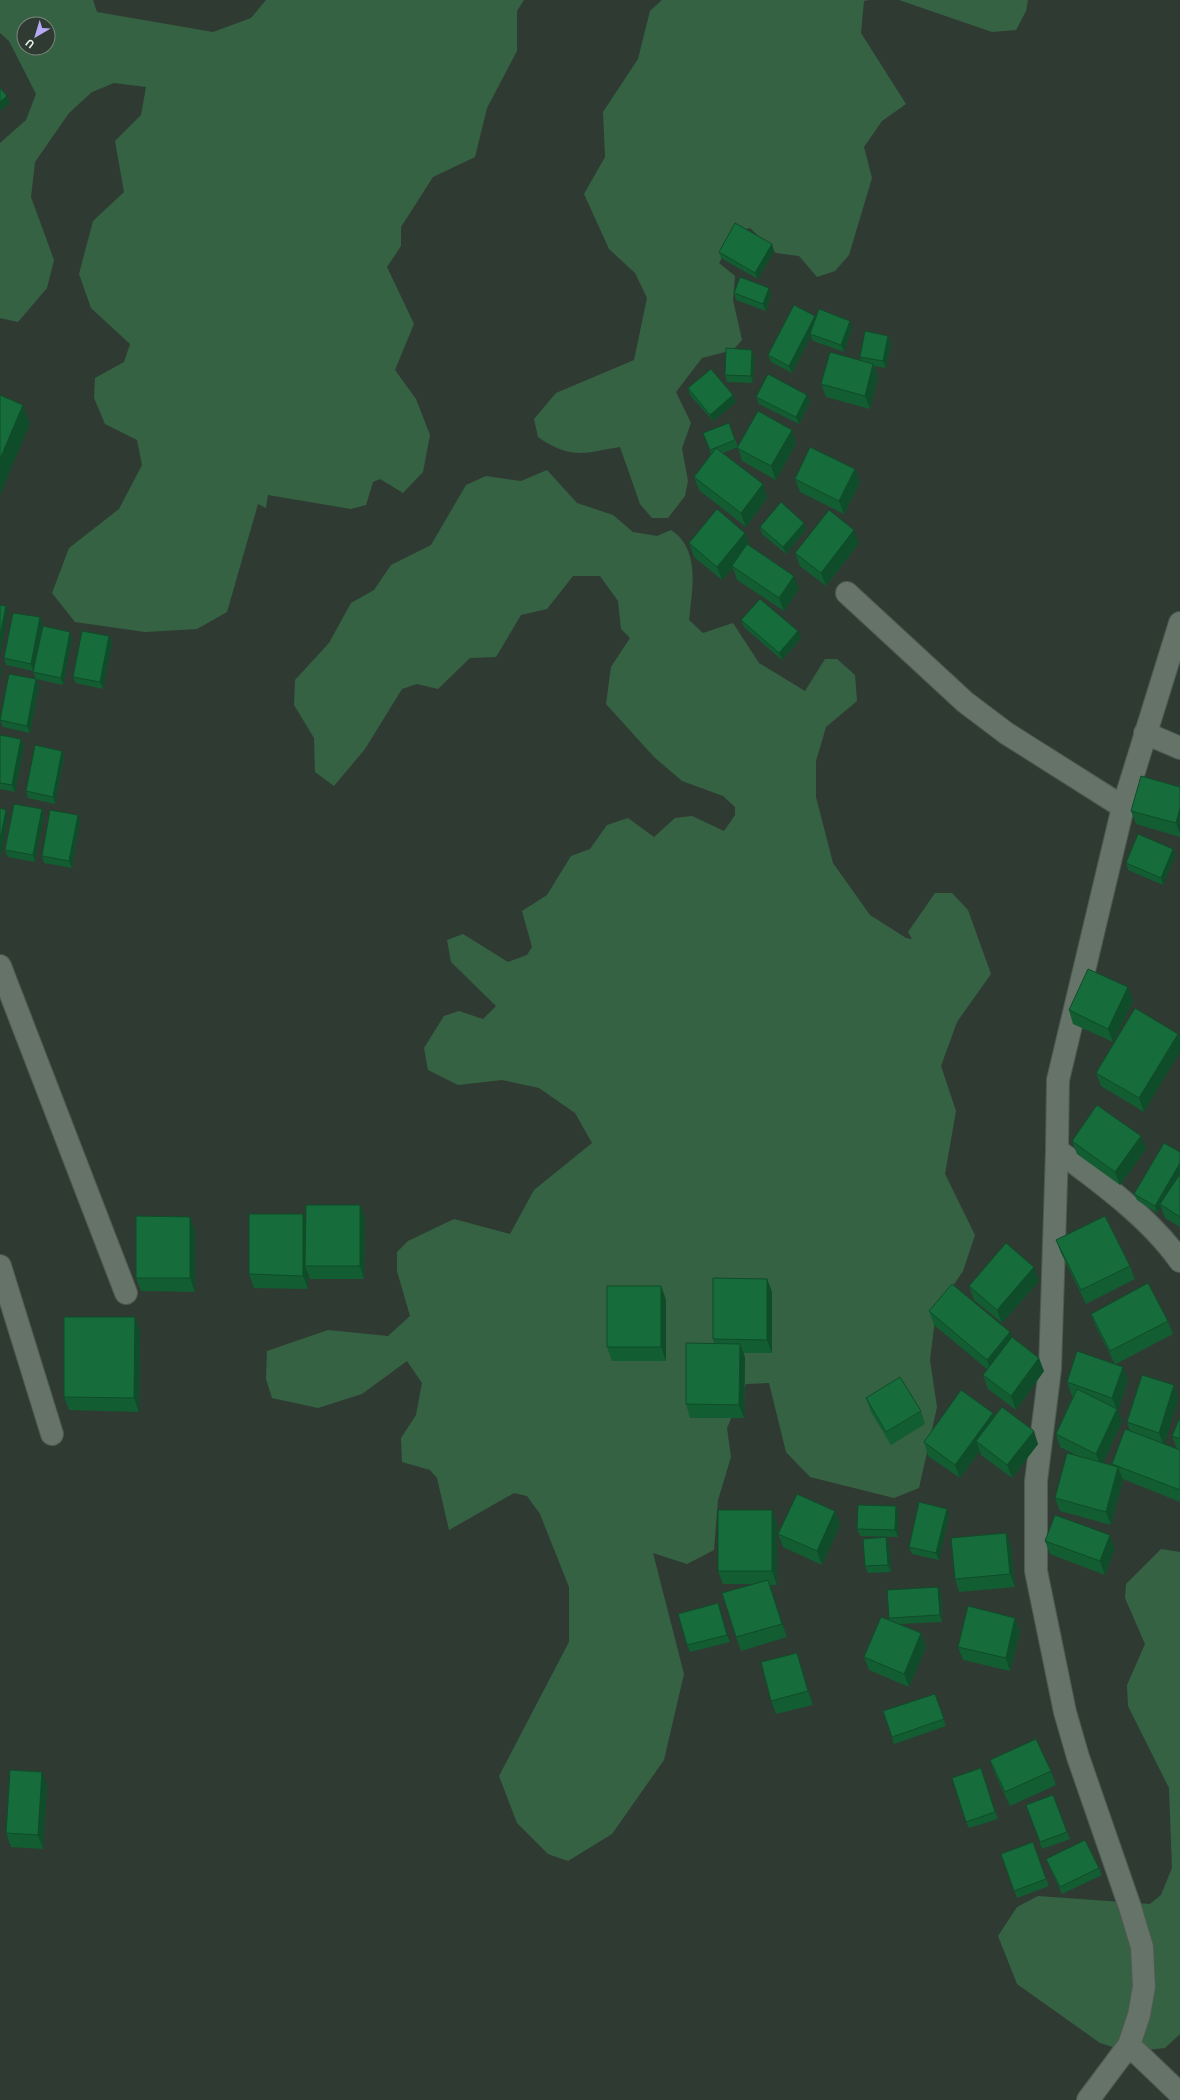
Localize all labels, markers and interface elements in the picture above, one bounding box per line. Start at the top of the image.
north arrow [16,16,56,56]
text: U [23,37,37,51]

